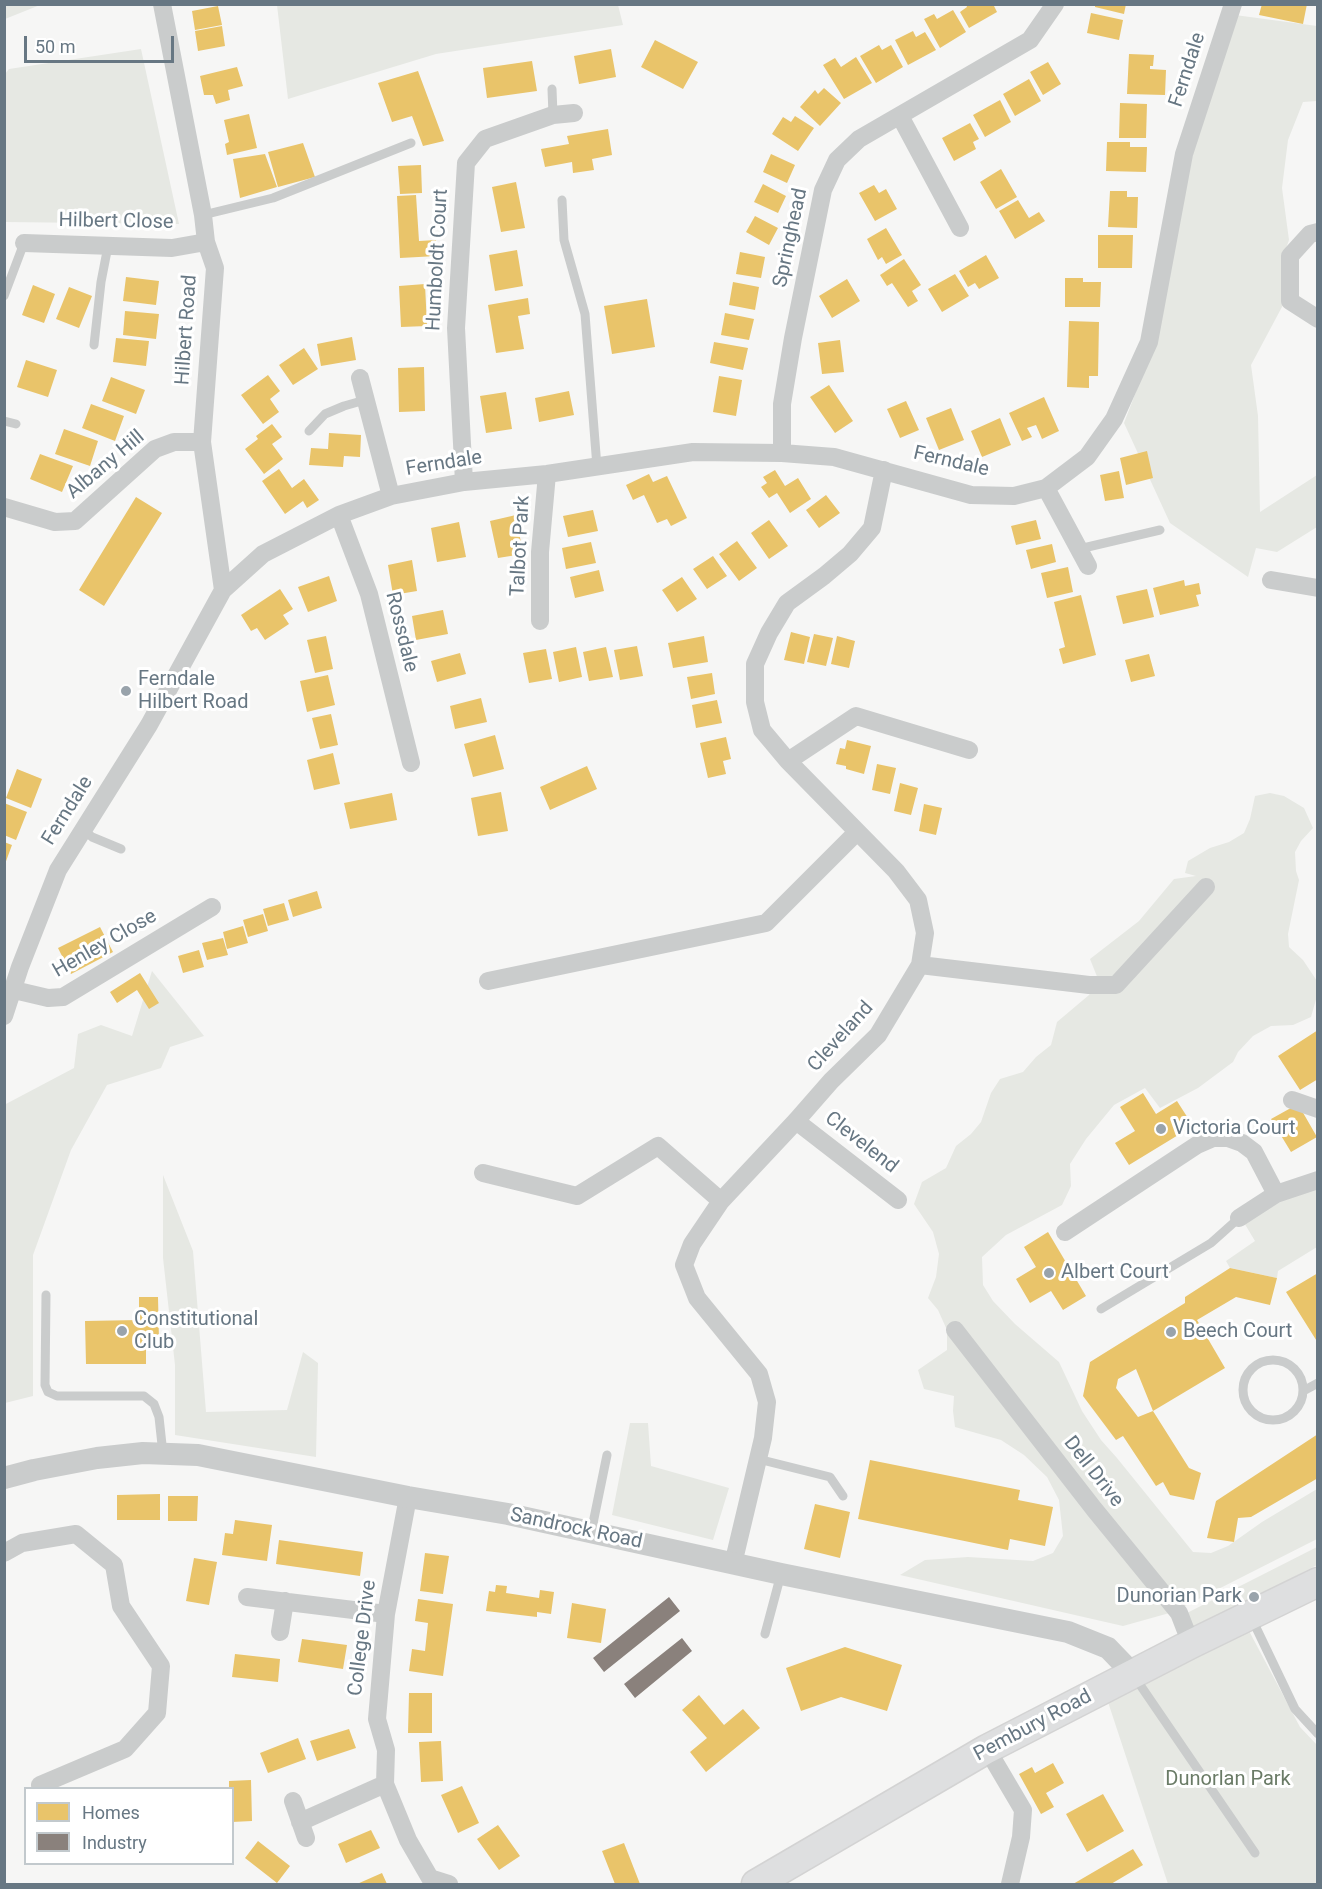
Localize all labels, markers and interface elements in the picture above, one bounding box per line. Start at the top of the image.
scale bar [27,24,177,62]
street label: Ferndale [1165,30,1211,110]
text: 50 m [35,36,75,57]
street label: Springhead [769,186,813,290]
street label: Humboldt Court [422,188,454,332]
street label: Hilbert Close [58,209,174,235]
street label: Hilbert Road [171,274,203,386]
street label: Albany Hill [62,425,150,505]
street label: Ferndale [911,442,991,482]
street label: Ferndale [404,446,484,482]
street label: Talbot Park [506,495,536,597]
street label: Rossdale [379,589,423,675]
place label: Ferndale Hilbert Road [138,668,248,715]
marker: Ferndale Hilbert Road [119,684,133,698]
street label: Ferndale [37,772,99,850]
street label: Henley Close [49,905,161,983]
street label: Cleveland [803,997,879,1077]
street label: Clevelend [820,1107,902,1179]
place label: Victoria Court [1173,1117,1296,1141]
marker: Victoria Court [1154,1122,1168,1136]
place label: Albert Court [1061,1261,1169,1285]
marker: Albert Court [1042,1266,1056,1280]
place label: Constitutional Club [134,1308,258,1355]
place label: Beech Court [1183,1320,1292,1344]
marker: Constitutional Club [115,1324,129,1338]
marker: Beech Court [1164,1325,1178,1339]
street label: Dell Drive [1058,1432,1128,1512]
street label: Sandrock Road [508,1503,644,1555]
street label: College Drive [344,1579,382,1697]
place label: Dunorian Park [1117,1585,1242,1609]
marker: Dunorian Park [1247,1590,1261,1604]
street label: Pembury Road [970,1685,1096,1767]
park label: Dunorlan Park [1165,1768,1291,1792]
legend [24,1787,234,1865]
text: Homes [82,1802,140,1823]
text: Industry [82,1832,147,1853]

